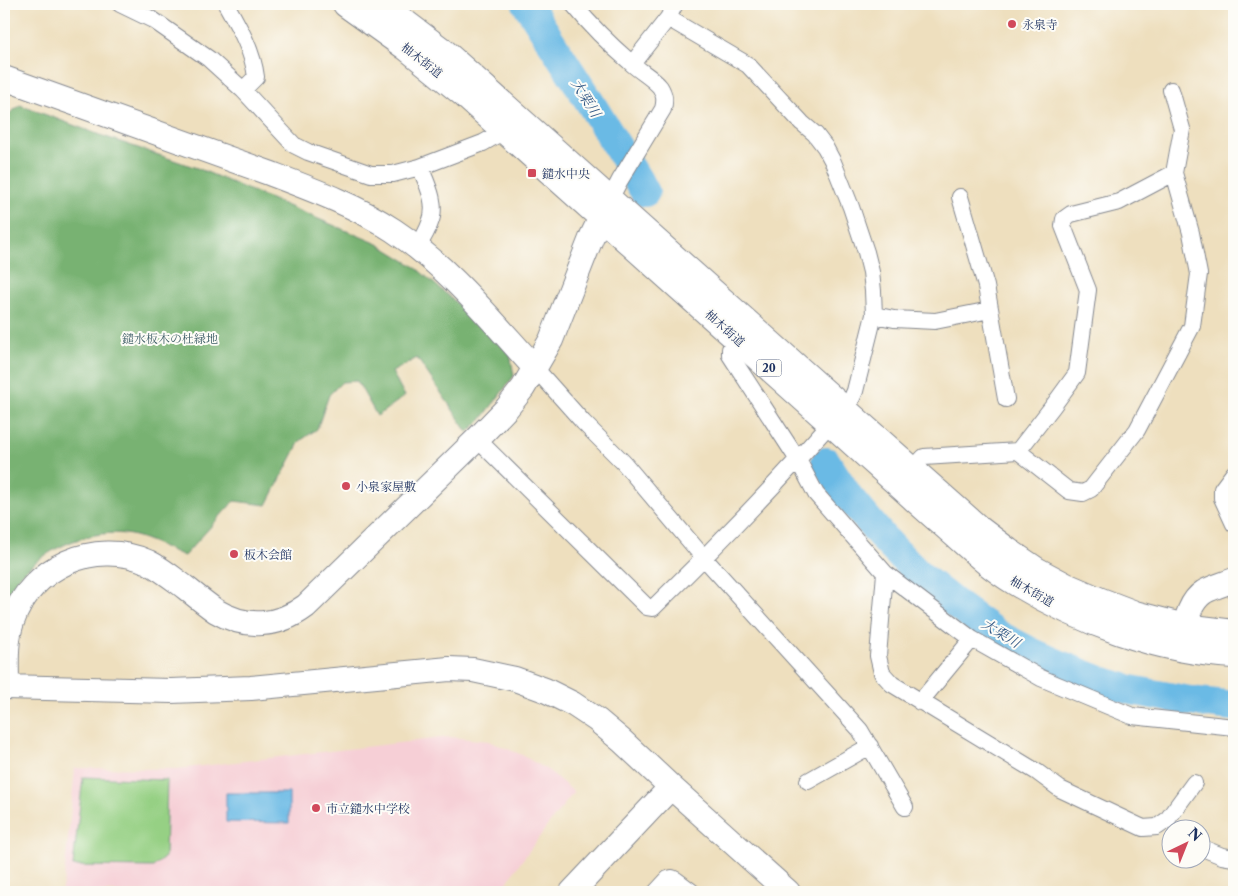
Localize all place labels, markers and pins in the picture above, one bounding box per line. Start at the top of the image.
place label: 永泉寺 [1022,17,1058,32]
marker: 永泉寺 [1006,18,1018,30]
place label: 鑓水中央 [542,166,590,181]
marker: 鑓水中央 [526,167,538,179]
place label: 小泉家屋敷 [356,479,416,494]
marker: 小泉家屋敷 [340,480,352,492]
place label: 板木会館 [244,547,292,562]
marker: 板木会館 [228,548,240,560]
place label: 市立鑓水中学校 [326,801,410,816]
marker: 市立鑓水中学校 [310,802,322,814]

